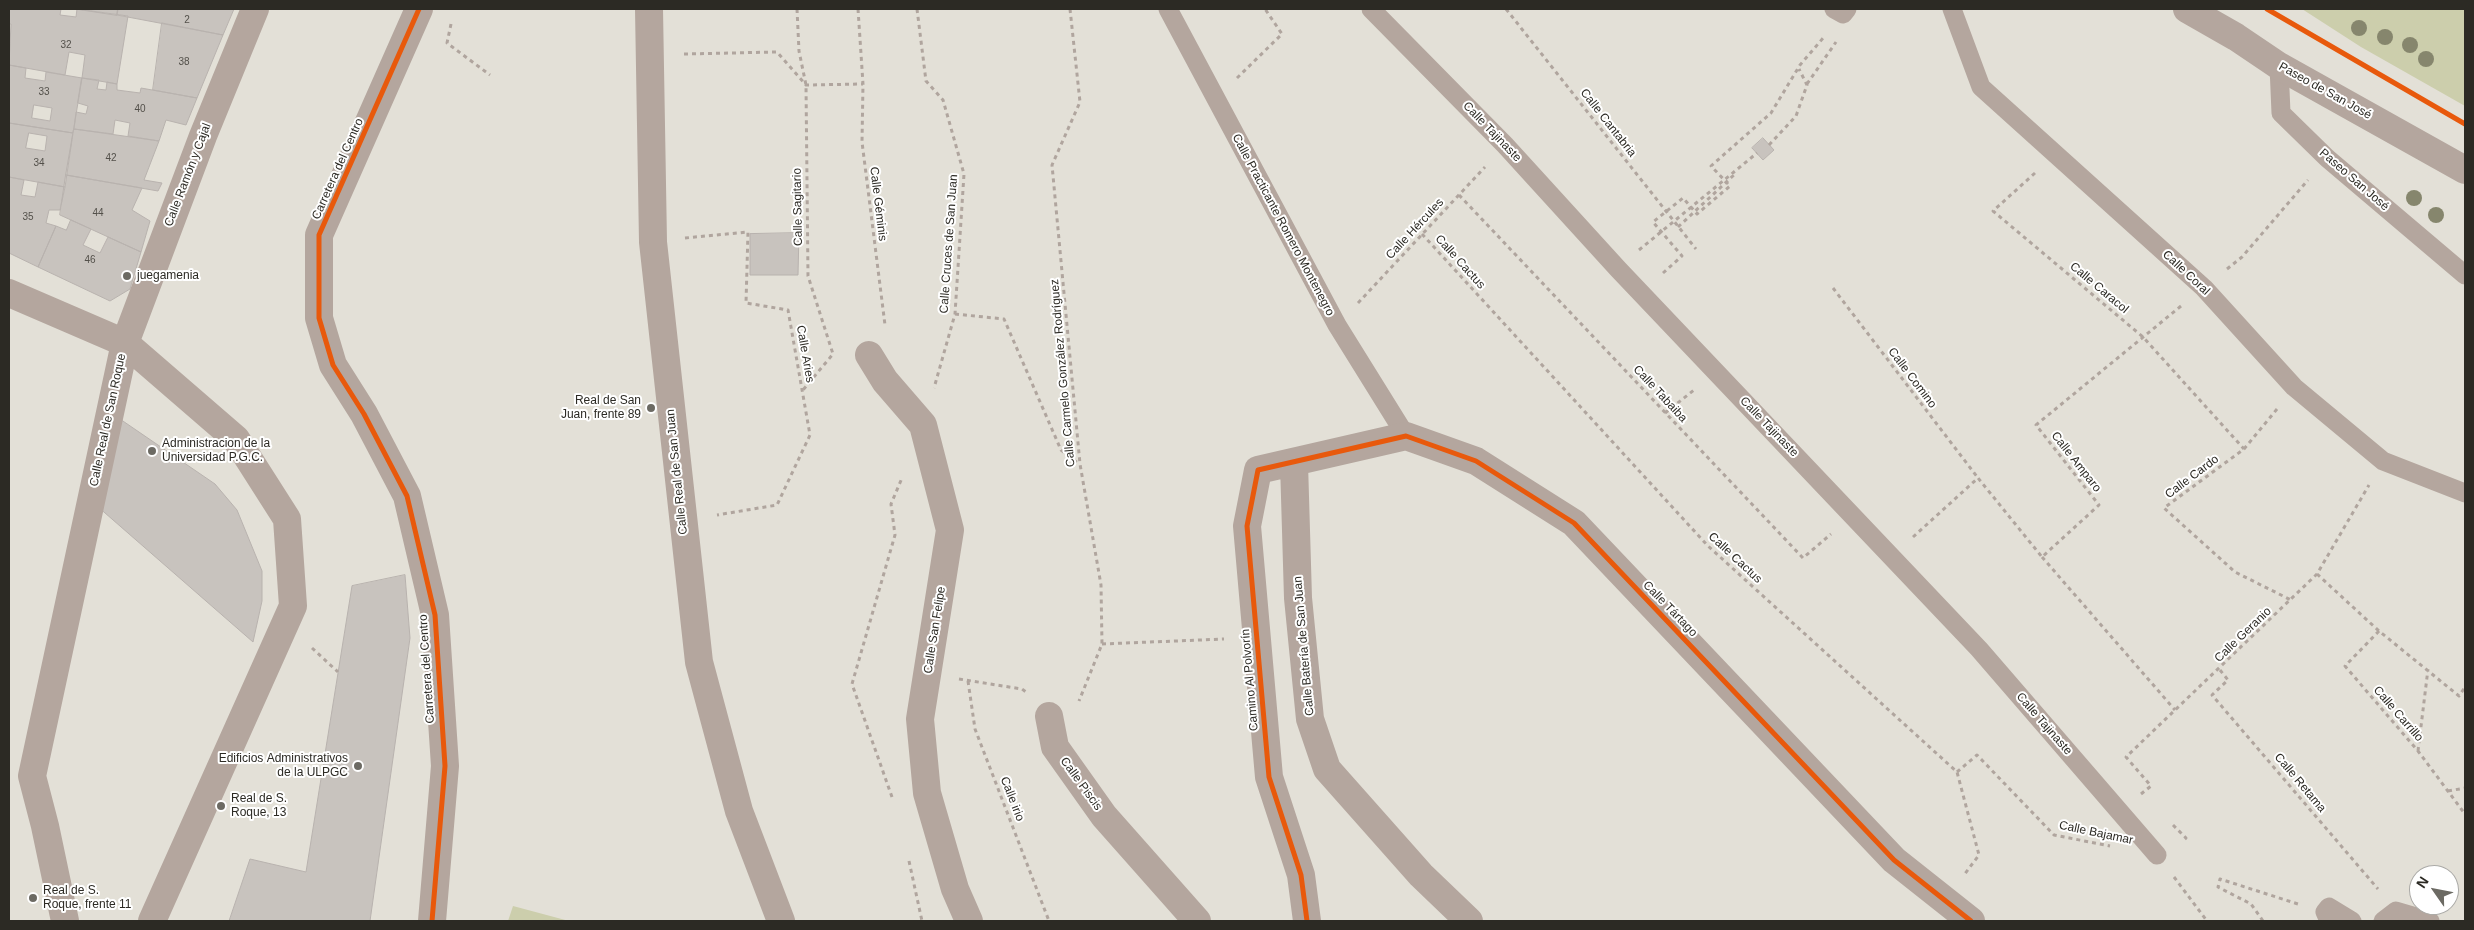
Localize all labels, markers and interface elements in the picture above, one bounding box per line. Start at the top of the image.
house number: 2 [184,14,190,26]
house number: 32 [60,39,72,51]
house number: 38 [178,56,190,68]
street label: Paseo de San José [2276,59,2374,123]
house number: 33 [38,86,50,98]
street label: Calle Cantabria [1577,86,1639,160]
street label: Calle Tajinaste [1460,99,1524,165]
house number: 40 [134,103,146,115]
street label: Carretera del Centro [309,116,367,222]
street label: Calle Ramón y Cajal [162,121,214,229]
street label: Calle Practicante Romero Montenegro [1229,132,1337,318]
street label: Paseo San José [2316,146,2392,214]
house number: 42 [105,152,117,164]
house number: 34 [33,157,45,169]
street label: Calle Géminis [866,166,890,242]
street label: Calle Sagitario [790,168,806,246]
street label: Calle Cruces de San Juan [937,174,961,314]
street label: Calle Hércules [1383,196,1447,262]
house number: 44 [92,207,104,219]
house number: 35 [22,211,34,223]
street label: Calle Cactus [1432,232,1488,292]
street label: Calle Coral [2159,247,2213,299]
house number: 46 [84,254,96,266]
street label: Calle Caracol [2067,259,2131,317]
place label: juegamenia [137,269,199,283]
marker: juegamenia [121,270,133,282]
street label: Calle Carmelo González Rodríguez [1048,278,1078,468]
street label: Calle Aries [793,324,817,384]
street label: Calle Comino [1885,345,1939,411]
street label: Calle Real de San Roque [87,352,129,488]
street label: Calle Tabaiba [1630,362,1690,426]
place label: Real de San Juan, frente 89 [561,394,641,422]
street label: Calle Tajinaste [1737,394,1801,460]
marker: Real de San Juan, frente 89 [645,402,657,414]
street label: Calle Real de San Juan [663,409,691,535]
street label: Calle Amparo [2048,429,2104,495]
place label: Administracion de la Universidad P.G.C. [162,437,270,465]
marker: Administracion de la Universidad P.G.C. [146,445,158,457]
street label: Calle Cardo [2162,452,2222,502]
street label: Calle Cactus [1705,530,1765,586]
street label: Calle Batería de San Juan [1291,576,1317,716]
street label: Calle Tártago [1640,578,1700,640]
street label: Calle San Felipe [921,585,949,675]
street label: Calle Geranio [2212,604,2274,666]
street label: Carretera del Centro [416,614,438,724]
street label: Camino Al Polvorín [1238,628,1262,732]
street label: Calle Carrillo [2370,683,2426,745]
street label: Calle Tajinaste [2013,690,2075,758]
street label: Calle Retama [2271,751,2329,815]
place label: Edificios Administrativos de la ULPGC [219,752,348,780]
street label: Calle Piscis [1057,755,1105,813]
marker: Edificios Administrativos de la ULPGC [352,760,364,772]
street label: Calle irio [997,775,1027,823]
place label: Real de S. Roque, 13 [231,792,287,820]
marker: Real de S. Roque, 13 [215,800,227,812]
street label: Calle Bajamar [2058,818,2134,848]
north arrow [2409,865,2459,915]
text: N [2413,874,2432,891]
place label: Real de S. Roque, frente 11 [43,884,132,912]
marker: Real de S. Roque, frente 11 [27,892,39,904]

